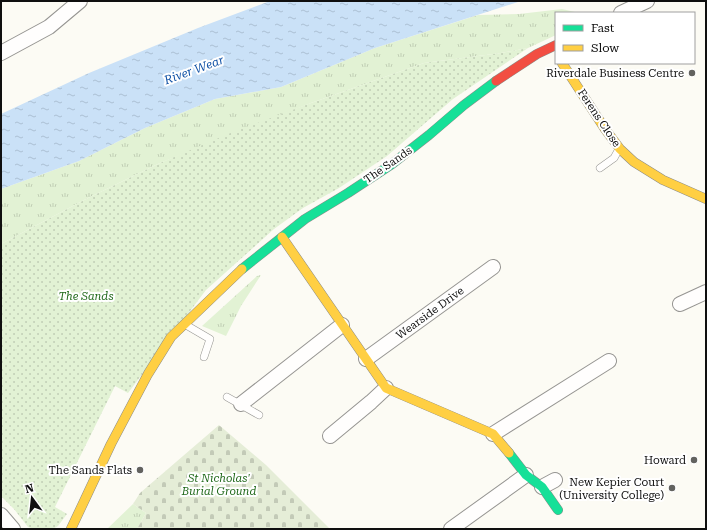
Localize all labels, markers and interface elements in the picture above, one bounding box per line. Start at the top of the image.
legend [555,12,695,64]
text: Fast [591,21,615,35]
text: Slow [591,41,619,55]
water label: River Wear [161,53,226,88]
place label: Riverdale Business Centre [546,67,684,80]
marker: Riverdale Business Centre [687,68,697,78]
street label: Ferens Close [575,87,623,149]
street label: The Sands [362,144,414,186]
street label: Wearside Drive [394,284,466,342]
park label: The Sands [58,290,114,303]
place label: Howard [644,454,686,467]
marker: Howard [689,455,699,465]
place label: The Sands Flats [49,464,132,477]
marker: The Sands Flats [135,465,145,475]
park label: St Nicholas' Burial Ground [181,472,256,498]
place label: New Kepier Court (University College) [559,476,664,502]
north arrow [12,478,52,518]
text: N [24,481,36,496]
marker: New Kepier Court (University College) [667,483,677,493]

